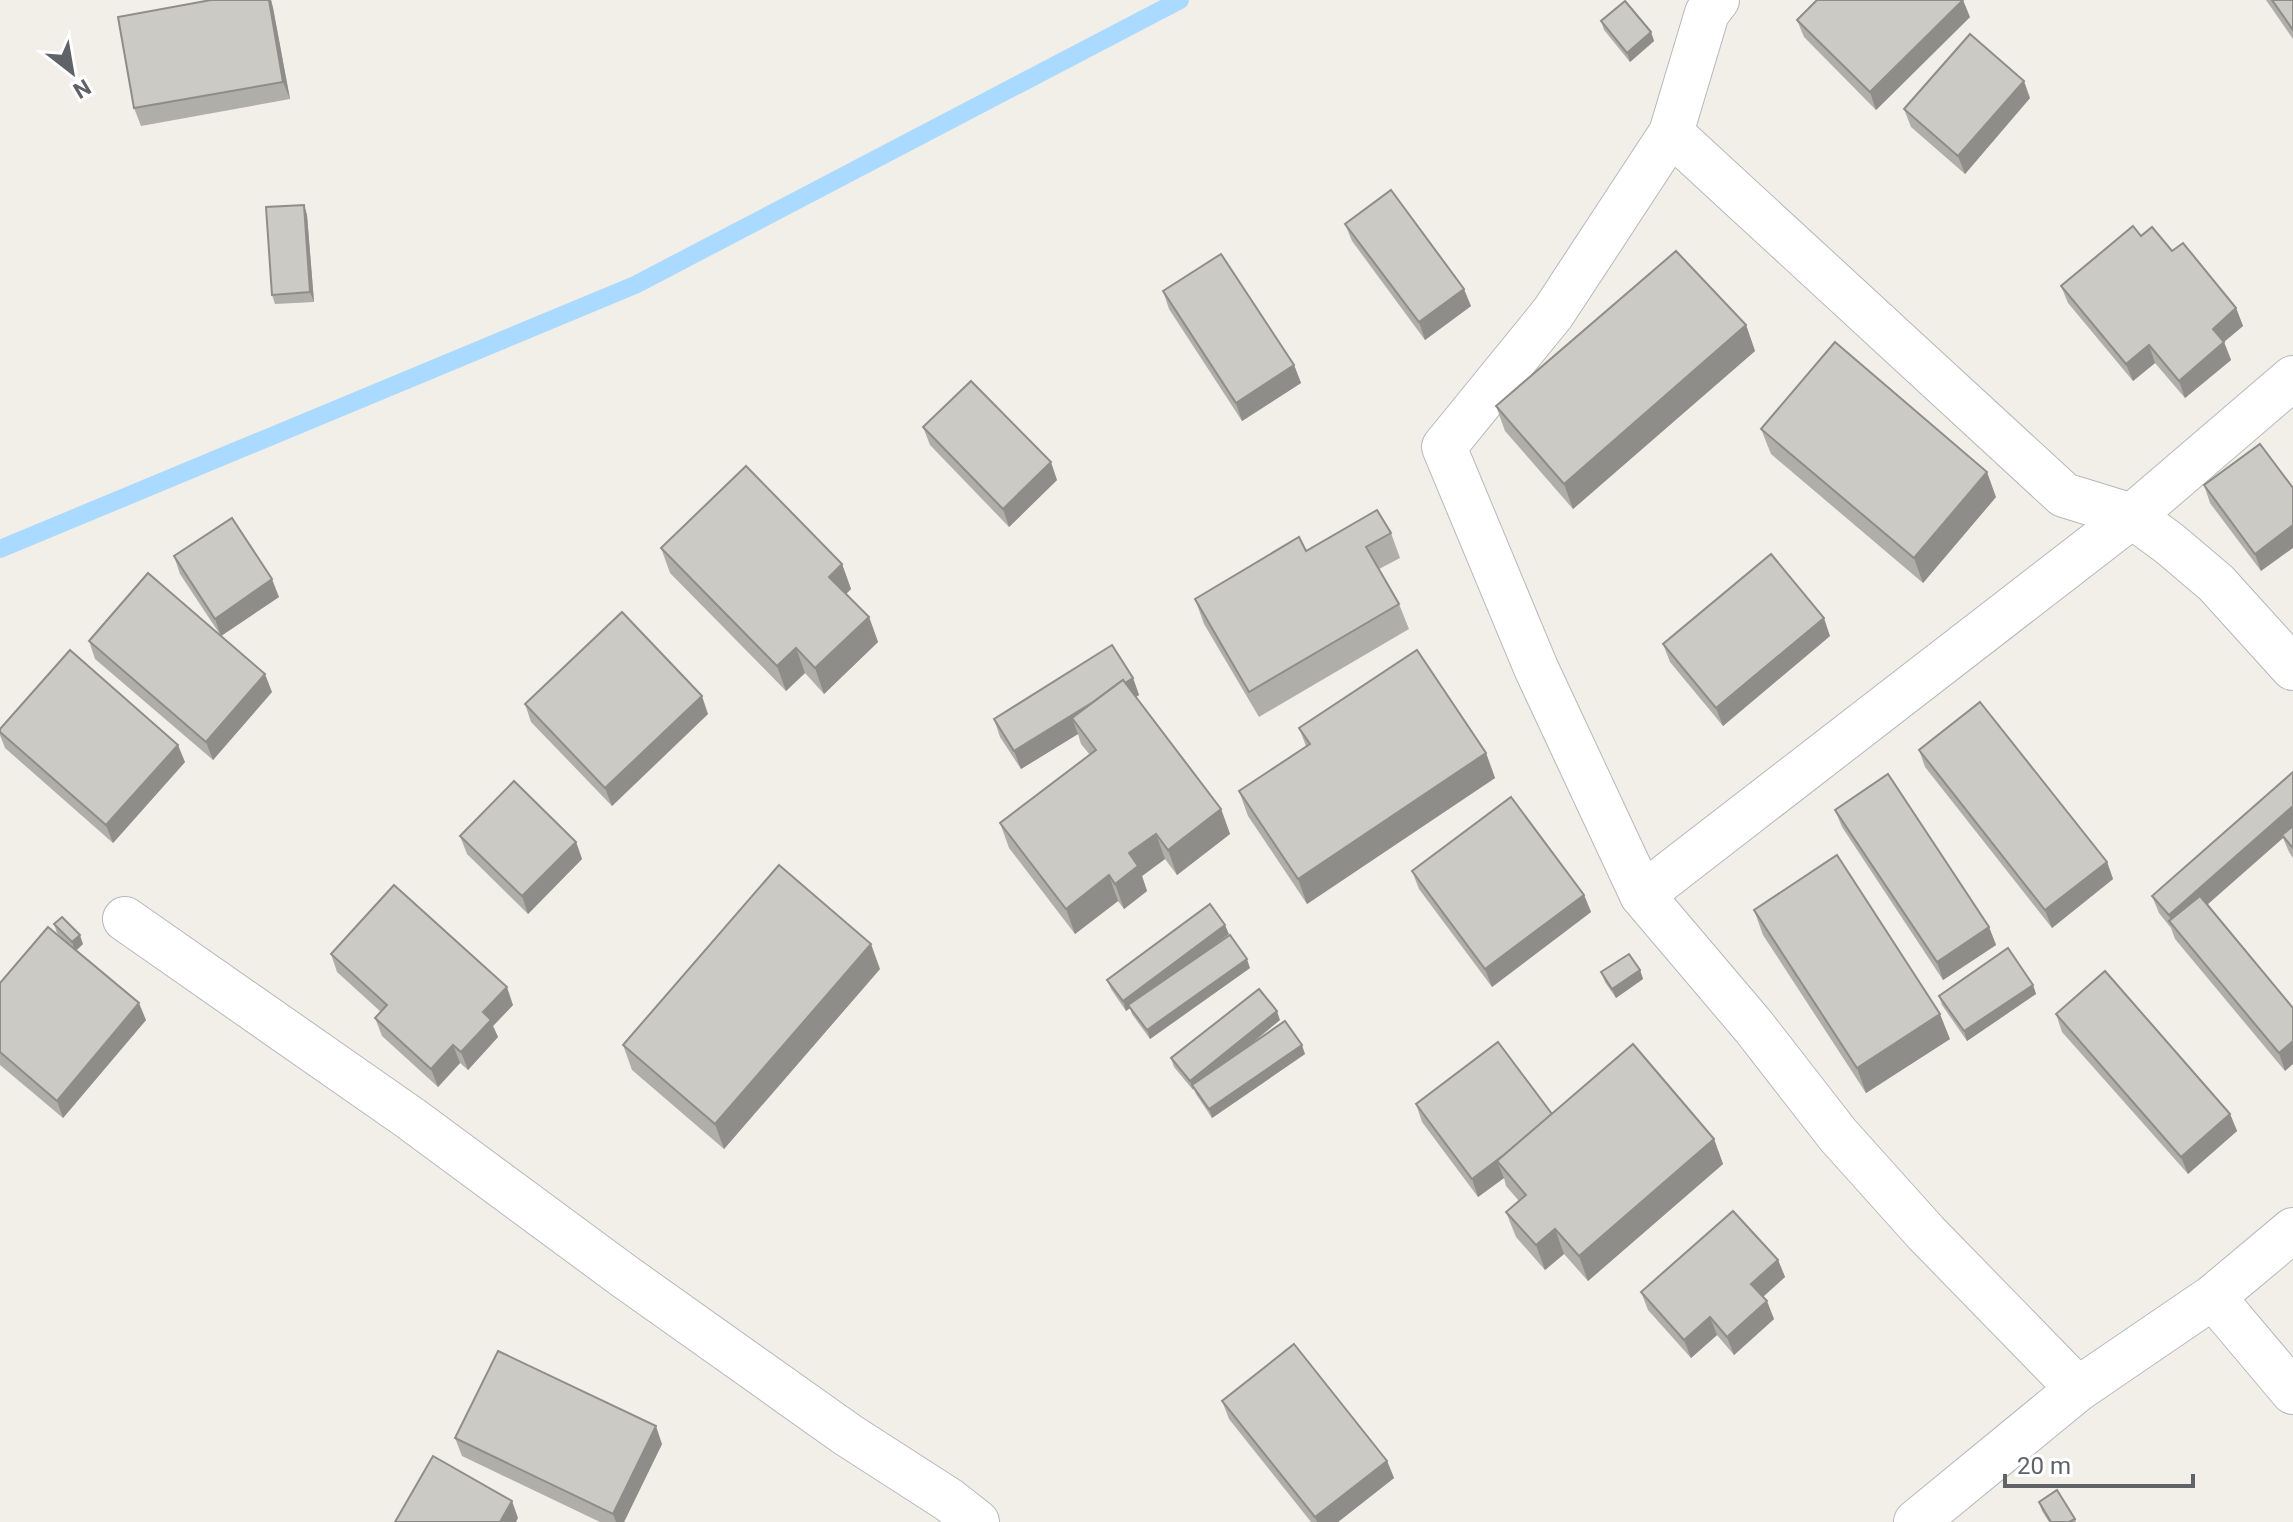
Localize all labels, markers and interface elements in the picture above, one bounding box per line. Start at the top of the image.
north arrow [32,32,112,112]
text: N [69,74,95,103]
scale bar [2005,1438,2193,1488]
text: 20 m [2017,1452,2071,1480]

